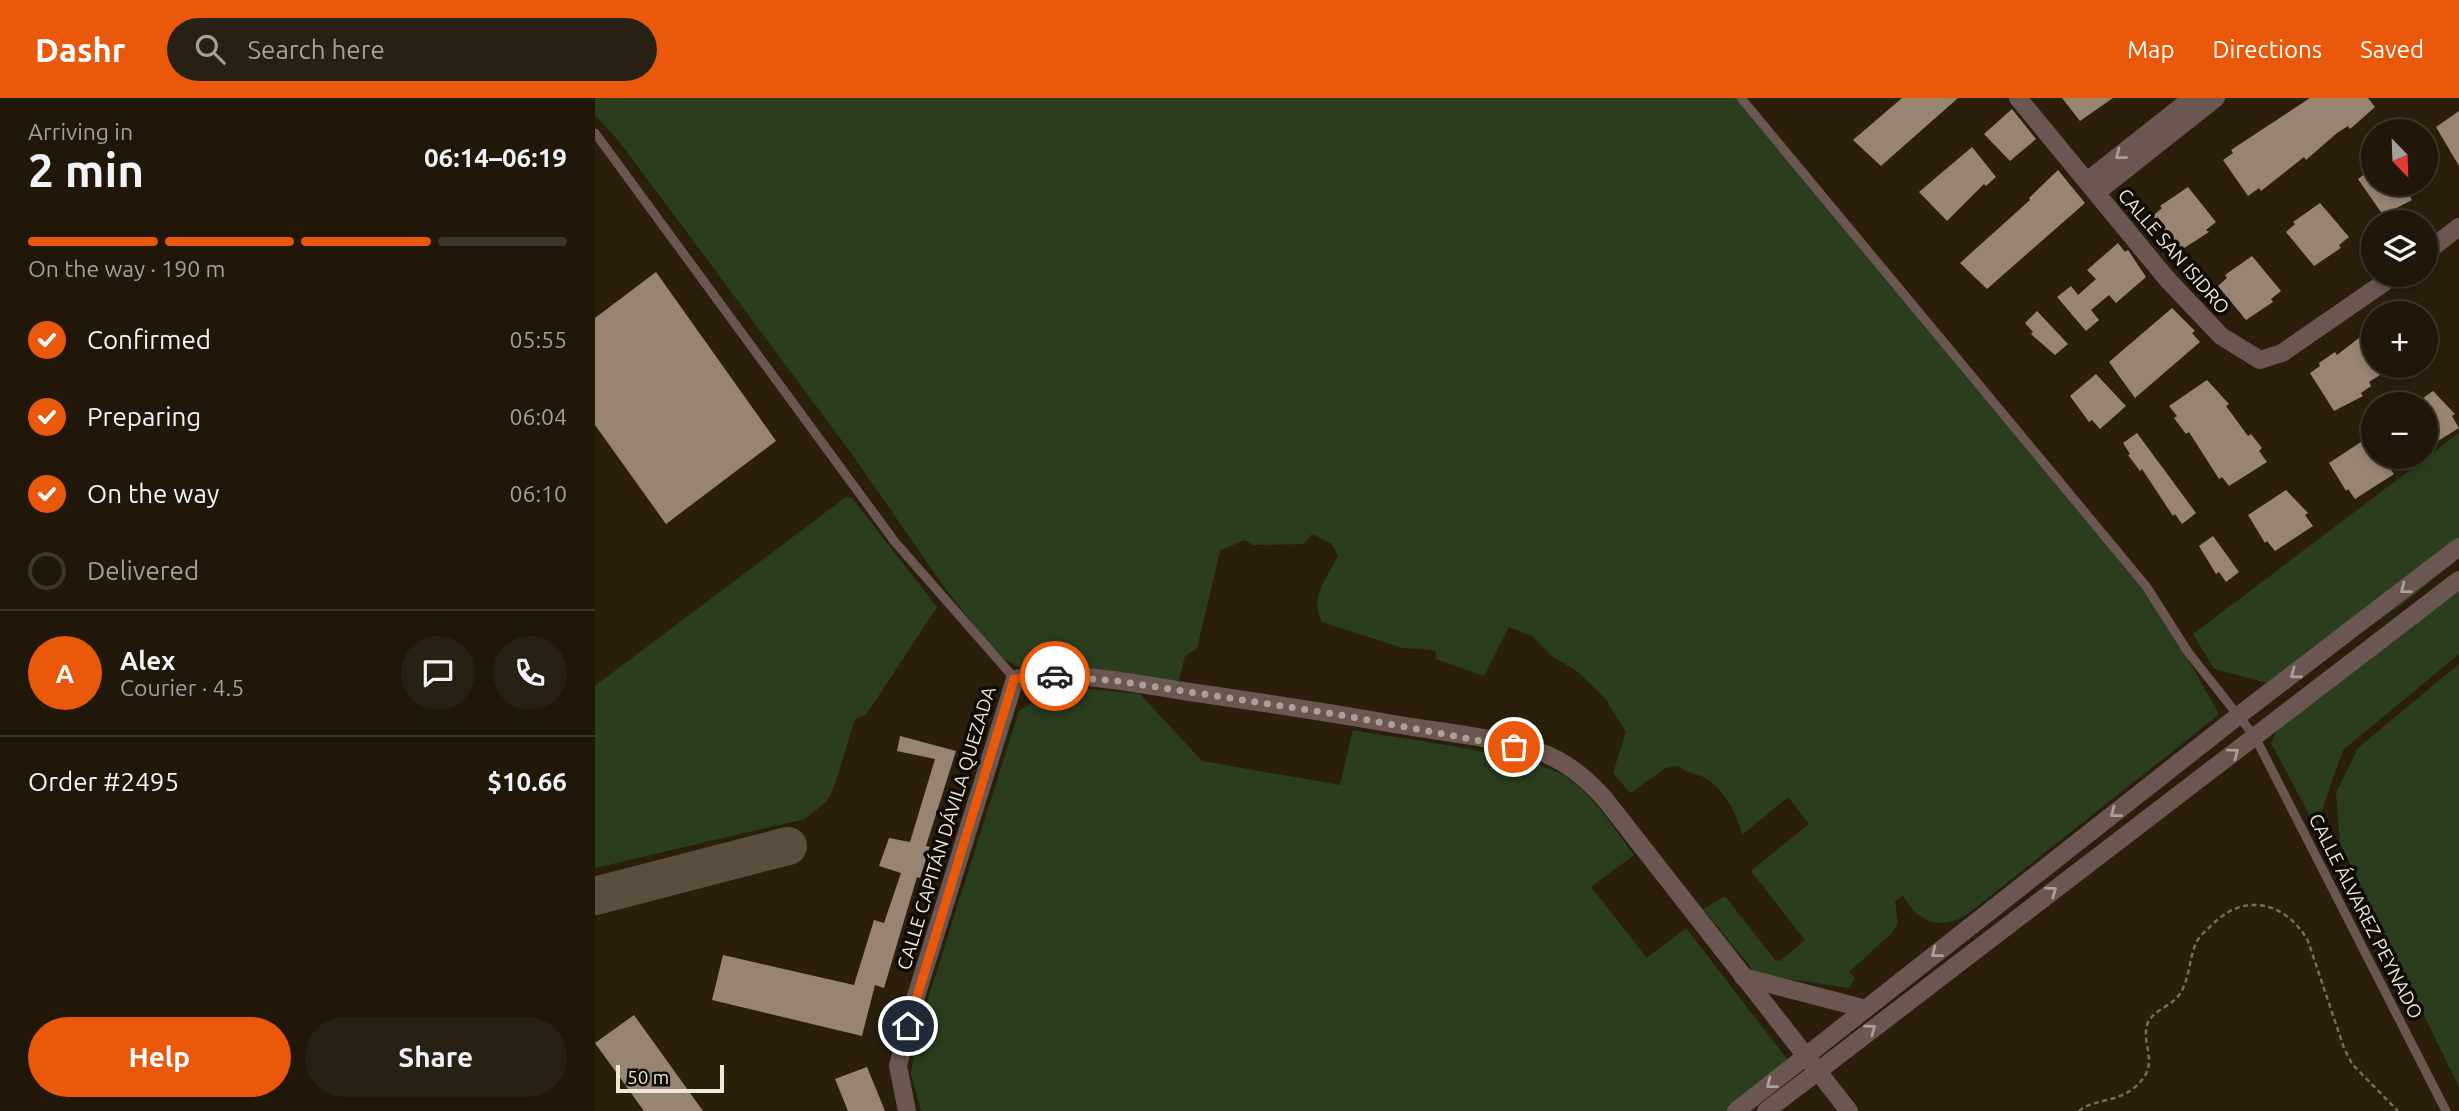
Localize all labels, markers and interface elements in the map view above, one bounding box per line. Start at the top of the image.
search box [167,18,657,81]
icon: search [191,30,229,68]
text: Dashr [35,31,125,68]
text: Search here [247,35,385,64]
text: Map [2127,36,2174,63]
text: Directions [2212,36,2322,63]
text: Saved [2360,36,2424,63]
text: Arriving in [28,119,133,144]
north arrow [2361,119,2438,196]
map controls [2361,119,2438,469]
text: 06:14–06:19 [424,143,567,172]
text: 2 min [28,144,144,196]
one-way arrow [2115,146,2128,159]
street label: CALLE SAN ISIDRO [2114,184,2234,318]
button: layers [2361,210,2438,287]
text: On the way · 190 m [28,256,225,281]
button: + [2361,301,2438,378]
icon: check [28,321,66,359]
text: Confirmed [87,325,211,354]
text: 05:55 [509,327,567,352]
button: − [2361,392,2438,469]
icon: check [28,398,66,436]
text: Preparing [87,402,201,431]
text: 06:04 [509,404,567,429]
icon: check [28,475,66,513]
text: On the way [87,479,219,508]
text: 06:10 [509,481,567,506]
text: Delivered [87,556,199,585]
one-way arrow [2401,581,2413,594]
button: chat [401,636,475,710]
button: phone [493,636,567,710]
courier [1020,641,1090,711]
text: Alex [120,646,175,675]
icon: car [1036,657,1074,695]
text: A [56,659,74,688]
one-way arrow [2290,665,2303,678]
text: Courier · 4.5 [120,675,244,700]
street label: CALLE CAPITÁN DÁVILA QUEZADA [892,683,1000,972]
pin [1484,717,1544,777]
icon: bag [1495,728,1533,766]
one-way arrow [2226,749,2238,762]
text: Order #2495 [28,767,179,796]
text: $10.66 [487,767,567,796]
one-way arrow [2110,804,2123,817]
street label: CALLE ÁLVAREZ PEYNADO [2305,810,2427,1022]
one-way arrow [2045,887,2057,899]
one-way arrow [1931,945,1944,958]
pin [878,996,938,1056]
icon: home [889,1007,927,1045]
button: Help [28,1017,291,1097]
button: Share [305,1017,567,1097]
one-way arrow [1864,1024,1876,1037]
scale bar [616,1062,725,1094]
text: 50 m [627,1066,669,1088]
one-way arrow [1767,1075,1779,1088]

